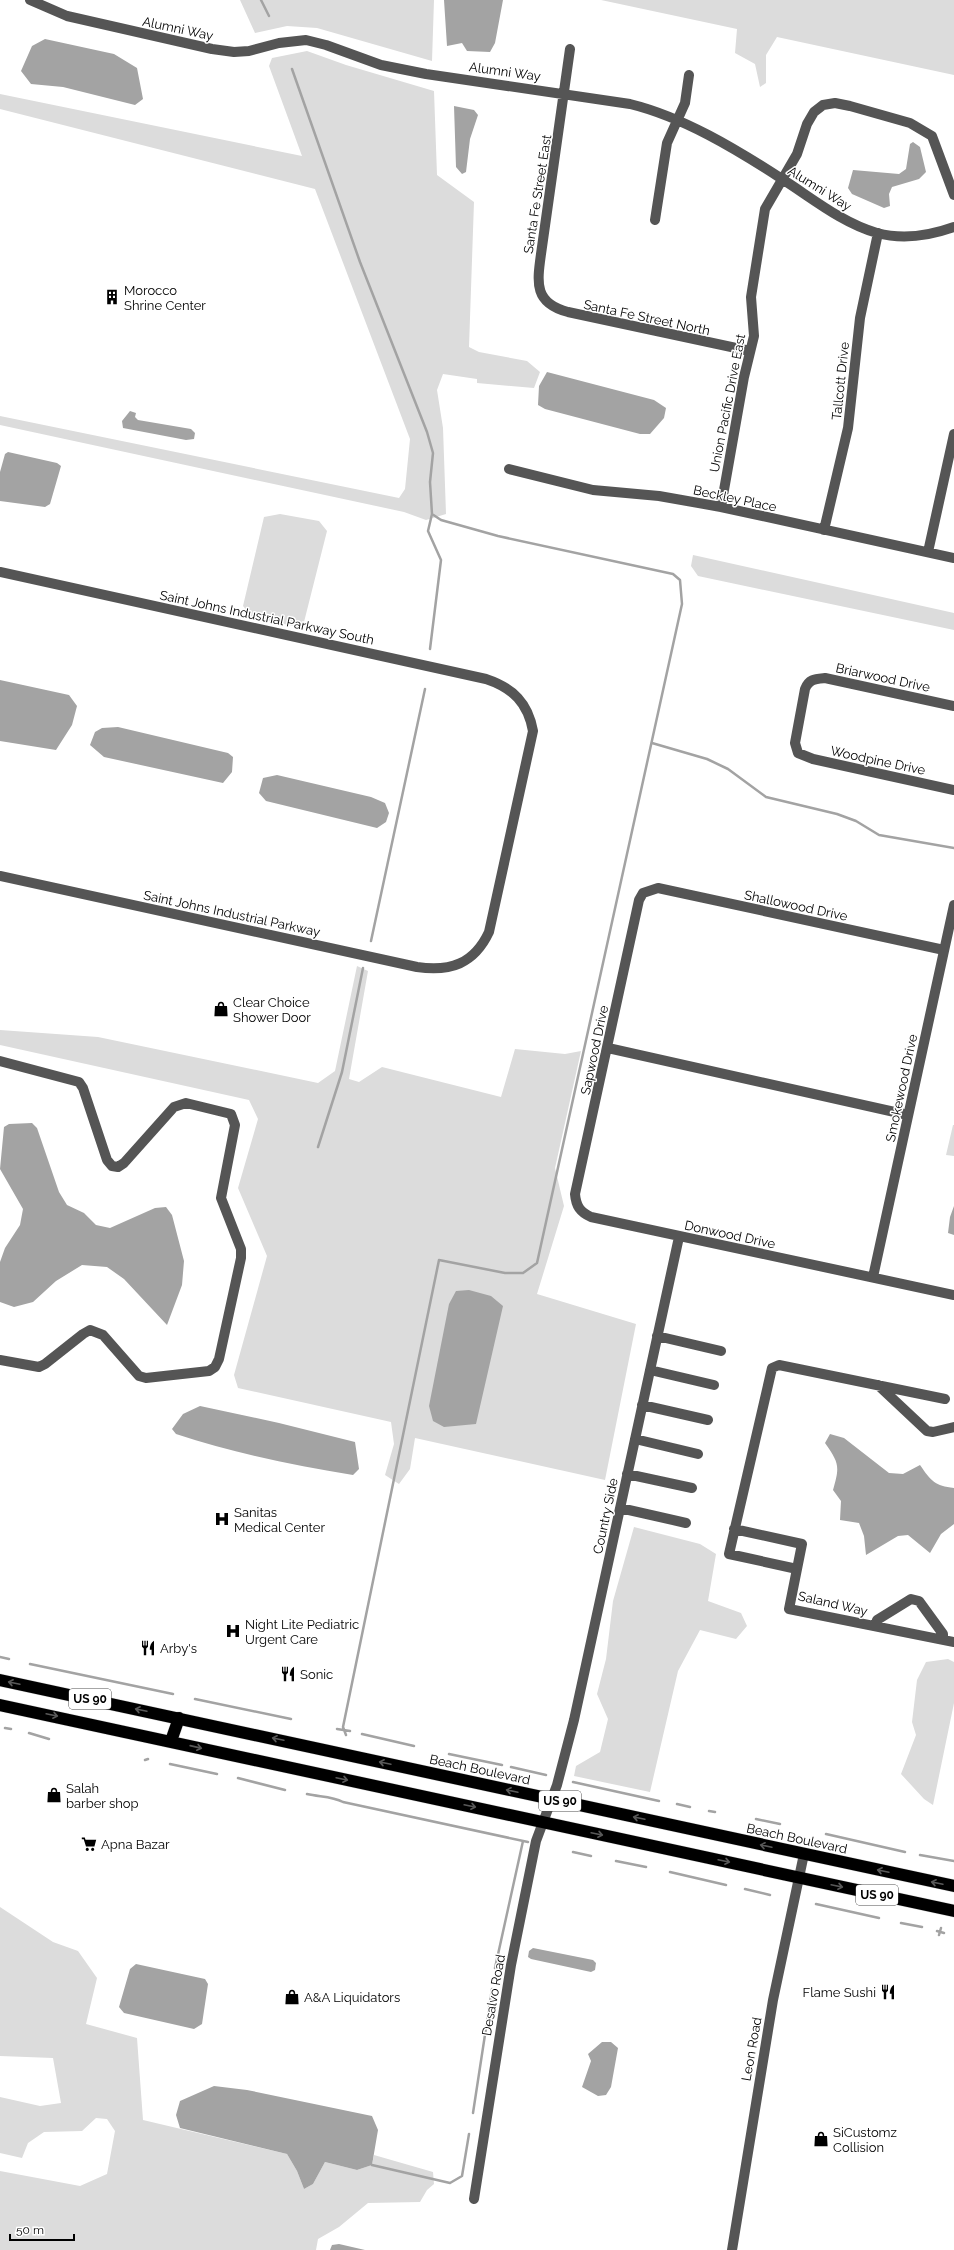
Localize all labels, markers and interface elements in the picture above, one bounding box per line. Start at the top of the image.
street label: Alumni Way [141,14,215,43]
street label: Alumni Way [468,59,542,84]
street label: Santa Fe Street East [521,133,554,255]
street label: Alumni Way [785,163,854,214]
place label: Morocco Shrine Center [124,283,206,313]
building icon: Morocco Shrine Center [103,288,121,306]
street label: Santa Fe Street North [582,297,712,338]
street label: Union Pacific Drive East [707,332,748,474]
street label: Tallcott Drive [829,341,852,421]
street label: Beckley Place [692,482,778,515]
street label: Saint Johns Industrial Parkway South [158,587,375,648]
street label: Briarwood Drive [834,660,932,695]
street label: Woodpine Drive [829,743,927,778]
street label: Saint Johns Industrial Parkway [142,887,322,940]
street label: Shallowood Drive [743,887,849,924]
place label: Clear Choice Shower Door [233,995,311,1025]
shop icon: Clear Choice Shower Door [212,1000,230,1018]
street label: Sapwood Drive [578,1004,611,1096]
street label: Smokewood Drive [883,1033,920,1143]
street label: Donwood Drive [683,1218,777,1252]
street label: Country Side [590,1476,621,1555]
place label: Sanitas Medical Center [234,1505,325,1535]
hospital icon: Sanitas Medical Center [213,1510,231,1528]
street label: Saland Way [797,1588,869,1619]
place label: Night Lite Pediatric Urgent Care [245,1617,359,1647]
hospital icon: Night Lite Pediatric Urgent Care [224,1622,242,1640]
restaurant icon: Arby's [139,1639,157,1657]
place label: Arby's [160,1641,197,1656]
restaurant icon: Sonic [279,1665,297,1683]
place label: Sonic [300,1667,333,1682]
one-way arrow [8,1678,21,1686]
road number: US 90 [69,1689,111,1709]
one-way arrow [135,1706,148,1714]
one-way arrow [45,1712,58,1720]
one-way arrow [272,1735,285,1743]
one-way arrow [190,1743,203,1751]
street label: Beach Boulevard [428,1751,532,1788]
one-way arrow [379,1758,392,1766]
one-way arrow [336,1775,349,1783]
place label: Salah barber shop [66,1781,139,1811]
shop icon: Salah barber shop [45,1786,63,1804]
one-way arrow [506,1786,519,1794]
road number: US 90 [539,1791,581,1811]
one-way arrow [463,1803,476,1811]
one-way arrow [633,1814,646,1822]
street label: Beach Boulevard [745,1820,849,1857]
one-way arrow [590,1830,603,1838]
supermarket icon: Apna Bazar [80,1835,98,1853]
place label: Apna Bazar [101,1837,170,1852]
one-way arrow [760,1841,773,1849]
one-way arrow [717,1858,730,1866]
one-way arrow [876,1867,889,1875]
one-way arrow [931,1878,944,1886]
one-way arrow [831,1882,844,1890]
road number: US 90 [856,1885,898,1905]
street label: Desalvo Road [479,1953,508,2037]
restaurant icon: Flame Sushi [879,1983,897,2001]
place label: Flame Sushi [803,1985,876,2000]
shop icon: A&A Liquidators [283,1988,301,2006]
place label: A&A Liquidators [304,1990,400,2005]
street label: Leon Road [738,2016,765,2082]
place label: SiCustomz Collision [833,2125,897,2155]
shop icon: SiCustomz Collision [812,2130,830,2148]
scale bar [10,2216,74,2242]
text: 50 m [16,2223,44,2237]

